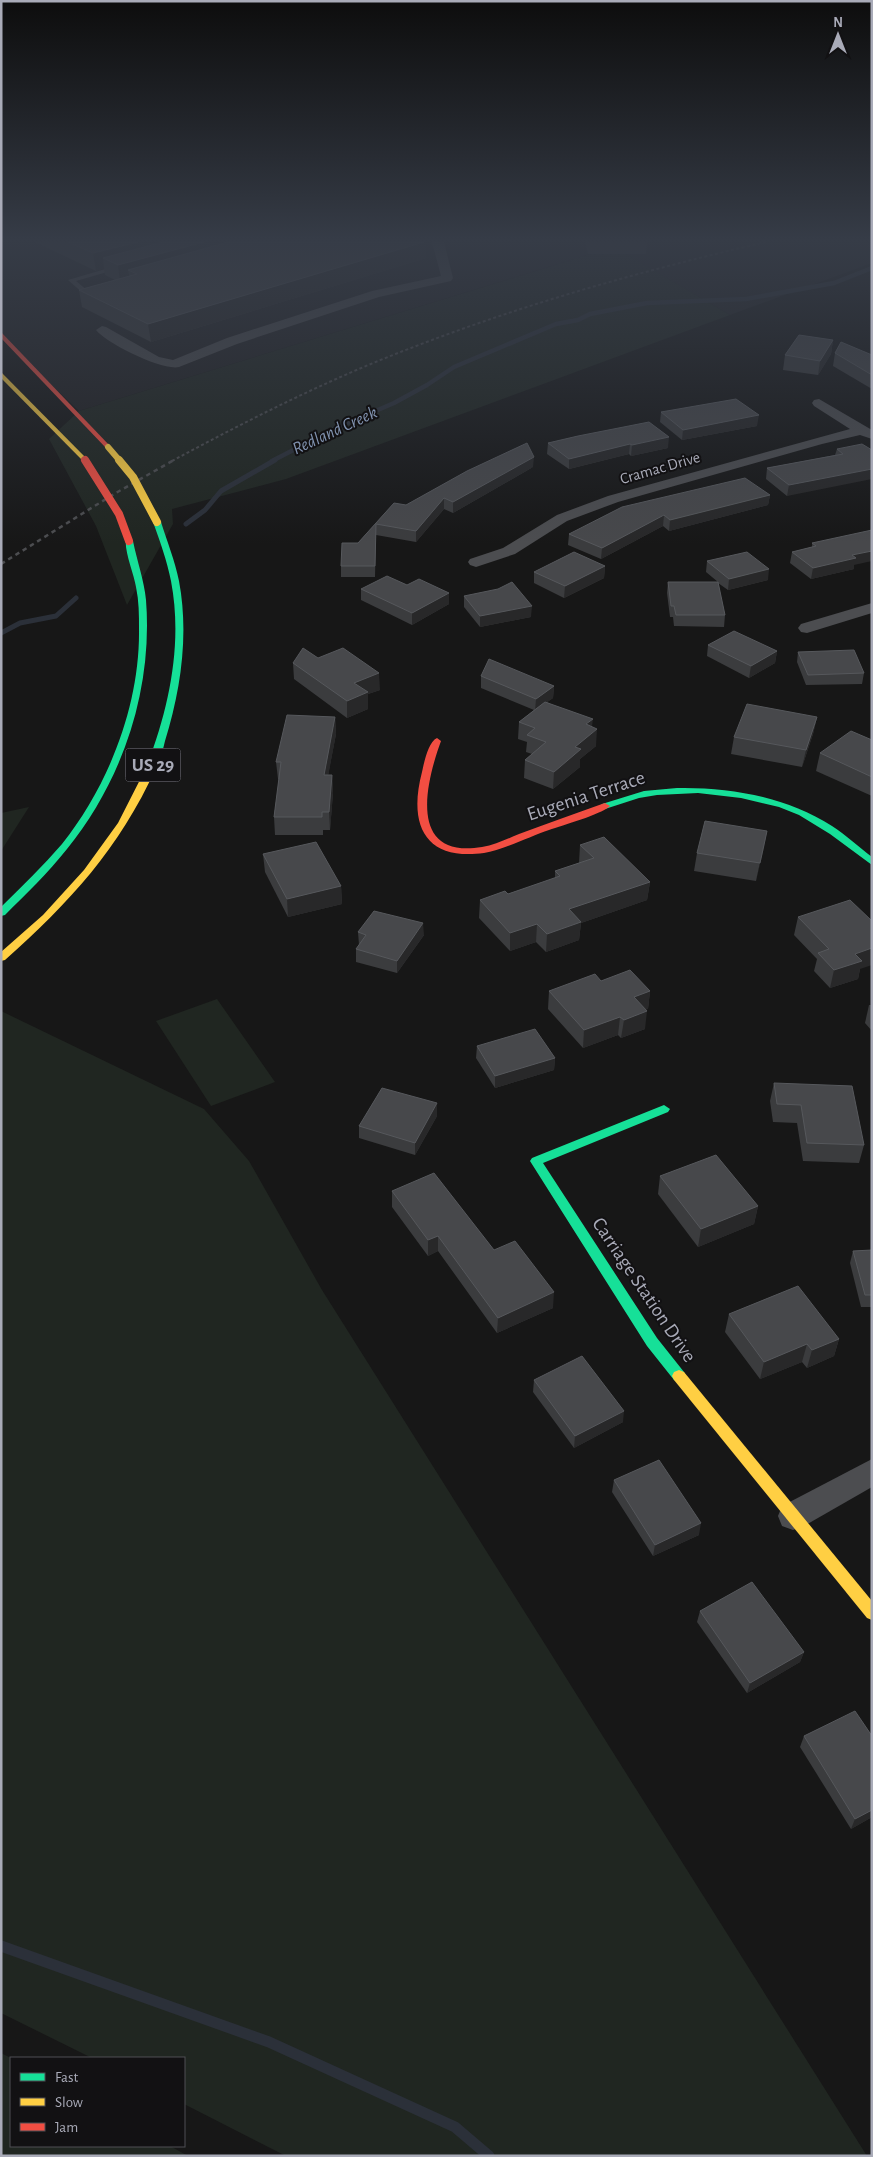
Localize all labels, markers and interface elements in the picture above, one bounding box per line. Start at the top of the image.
north arrow [813,10,863,60]
text: N [833,16,843,30]
water label: Redland Creek [290,404,380,458]
street label: Cramac Drive [618,449,702,487]
road number: US 29 [126,748,180,782]
street label: Eugenia Terrace [525,768,647,824]
street label: Carriage Station Drive [588,1214,700,1366]
legend [10,2057,185,2147]
text: Fast [55,2070,79,2085]
text: Slow [55,2095,83,2110]
text: Jam [55,2120,78,2135]

